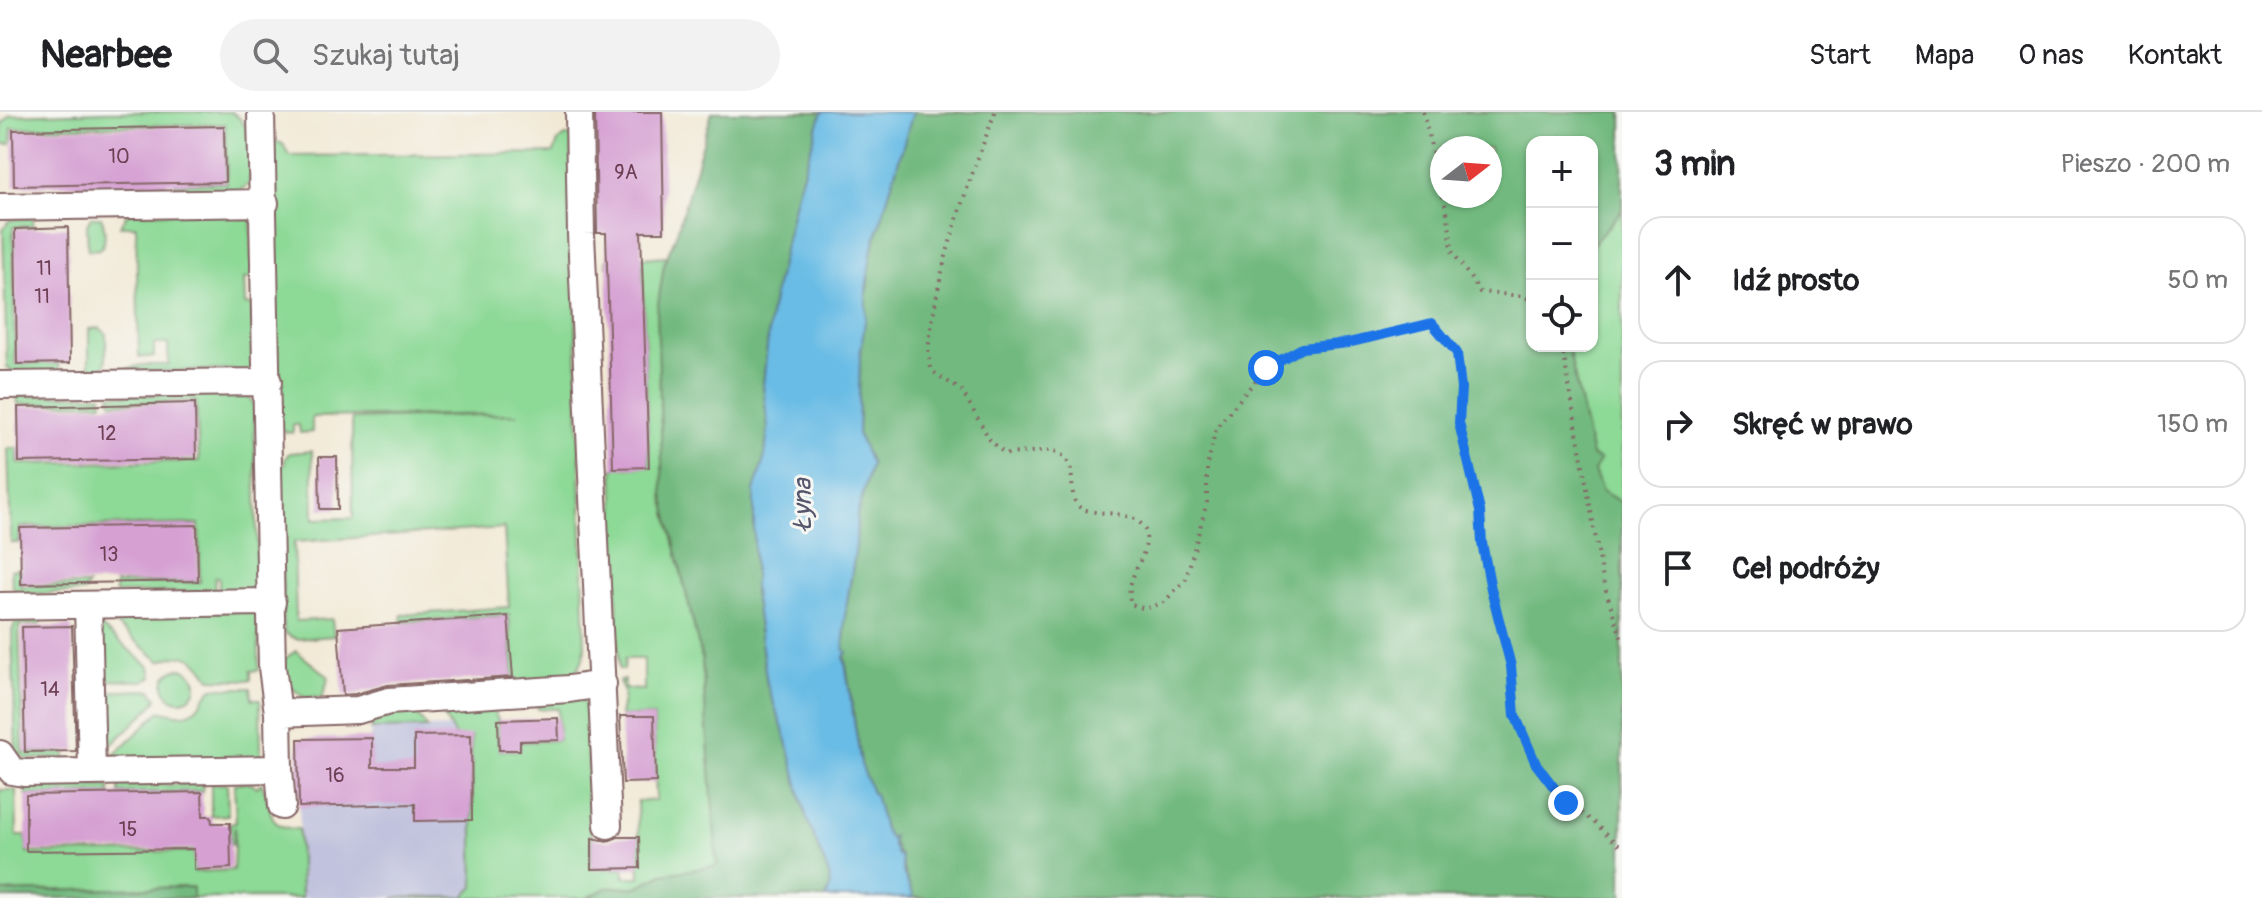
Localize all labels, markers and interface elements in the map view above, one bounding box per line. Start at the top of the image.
search box [220,19,780,91]
text: Nearbee [40,31,172,79]
icon: search [248,33,292,77]
text: Szukaj tutaj [312,37,460,74]
text: Start [1809,38,1871,73]
text: Mapa [1915,38,1974,73]
text: O nas [2018,38,2084,73]
text: Kontakt [2128,38,2222,73]
north arrow [1430,136,1502,208]
map controls [1526,136,1598,352]
button: + [1526,136,1598,208]
text: 3 min [1654,143,1736,186]
house number: 10 [108,144,130,169]
text: Pieszo · 200 m [2061,148,2230,180]
house number: 9A [614,160,638,185]
button: − [1526,208,1598,280]
house number: 11 [36,256,52,281]
icon: ahead [1656,258,1700,302]
text: Idź prosto [1732,262,1859,299]
text: 50 m [2167,264,2228,296]
button: locate [1526,280,1598,352]
house number: 11 [34,284,50,309]
route start [1248,350,1284,386]
icon: right [1656,402,1700,446]
text: Skręć w prawo [1732,406,1913,443]
text: 150 m [2157,408,2228,440]
house number: 12 [98,421,117,446]
water label: Łyna [787,477,819,531]
house number: 13 [100,542,118,567]
icon: arrive [1656,546,1700,590]
text: Cel podróży [1732,550,1880,587]
house number: 14 [40,677,60,702]
house number: 16 [325,763,345,788]
route end [1548,785,1584,821]
house number: 15 [119,817,137,842]

